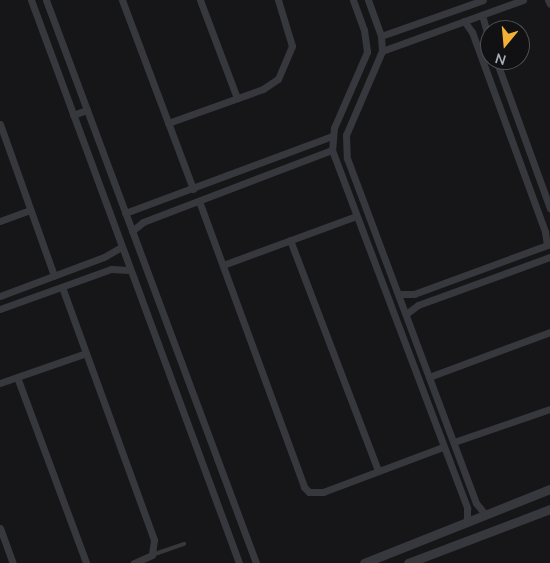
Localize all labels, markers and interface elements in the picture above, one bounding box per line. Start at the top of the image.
north arrow [480,20,530,70]
text: N [493,48,509,69]

